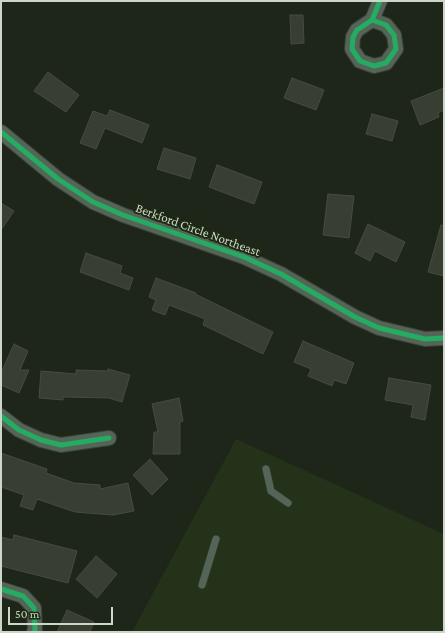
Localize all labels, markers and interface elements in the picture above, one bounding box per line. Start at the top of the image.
street label: Berkford Circle Northeast [133,200,263,260]
scale bar [10,599,115,625]
text: 50 m [15,607,39,621]

